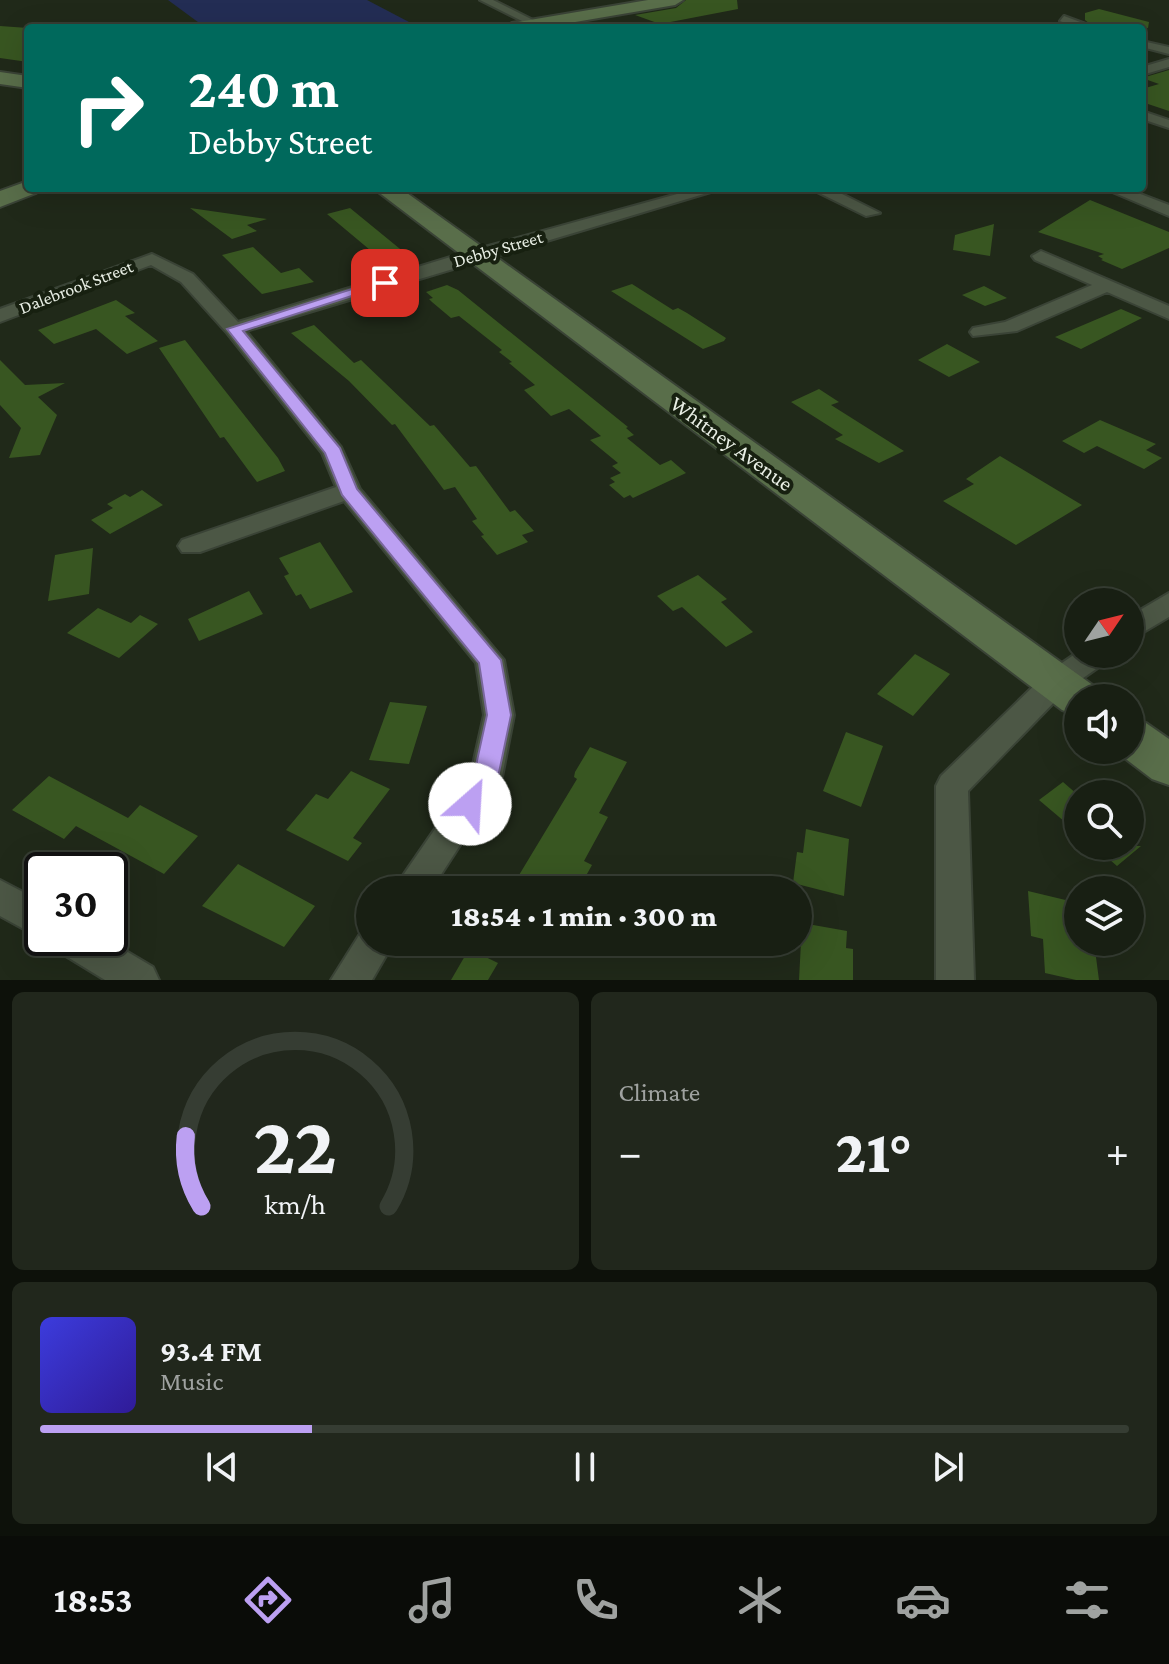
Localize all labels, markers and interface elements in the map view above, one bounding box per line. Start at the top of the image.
icon: right [56,56,160,160]
text: 240 m [188,57,339,119]
text: Debby Street [188,122,372,162]
street label: Debby Street [451,226,546,271]
pin [351,249,419,317]
street label: Dalebrook Street [16,256,137,318]
icon: arrive [363,261,407,305]
street label: Whitney Avenue [665,391,798,496]
north arrow [1064,588,1144,668]
map controls [1064,588,1144,956]
button: sound [1064,684,1144,764]
position arrow [428,762,512,846]
button: search [1064,780,1144,860]
speed limit sign: 30 [24,852,128,956]
button: layers [1064,876,1144,956]
text: 18:54 · 1 min · 300 m [451,899,717,932]
text: Climate [619,1078,700,1107]
text: 22 [253,1098,337,1191]
text: 21° [835,1118,912,1185]
text: − [619,1128,642,1176]
text: + [1106,1128,1129,1176]
text: km/h [264,1188,326,1220]
text: 93.4 FM [160,1334,262,1367]
text: Music [160,1367,223,1396]
icon: previous [200,1445,244,1489]
icon: pause [563,1445,607,1489]
icon: next [926,1445,970,1489]
icon: directions [240,1572,296,1628]
icon: music [404,1572,460,1628]
icon: phone [568,1572,624,1628]
icon: climate [732,1572,788,1628]
icon: car [895,1572,951,1628]
icon: filters [1059,1572,1115,1628]
text: 18:53 [54,1580,133,1620]

